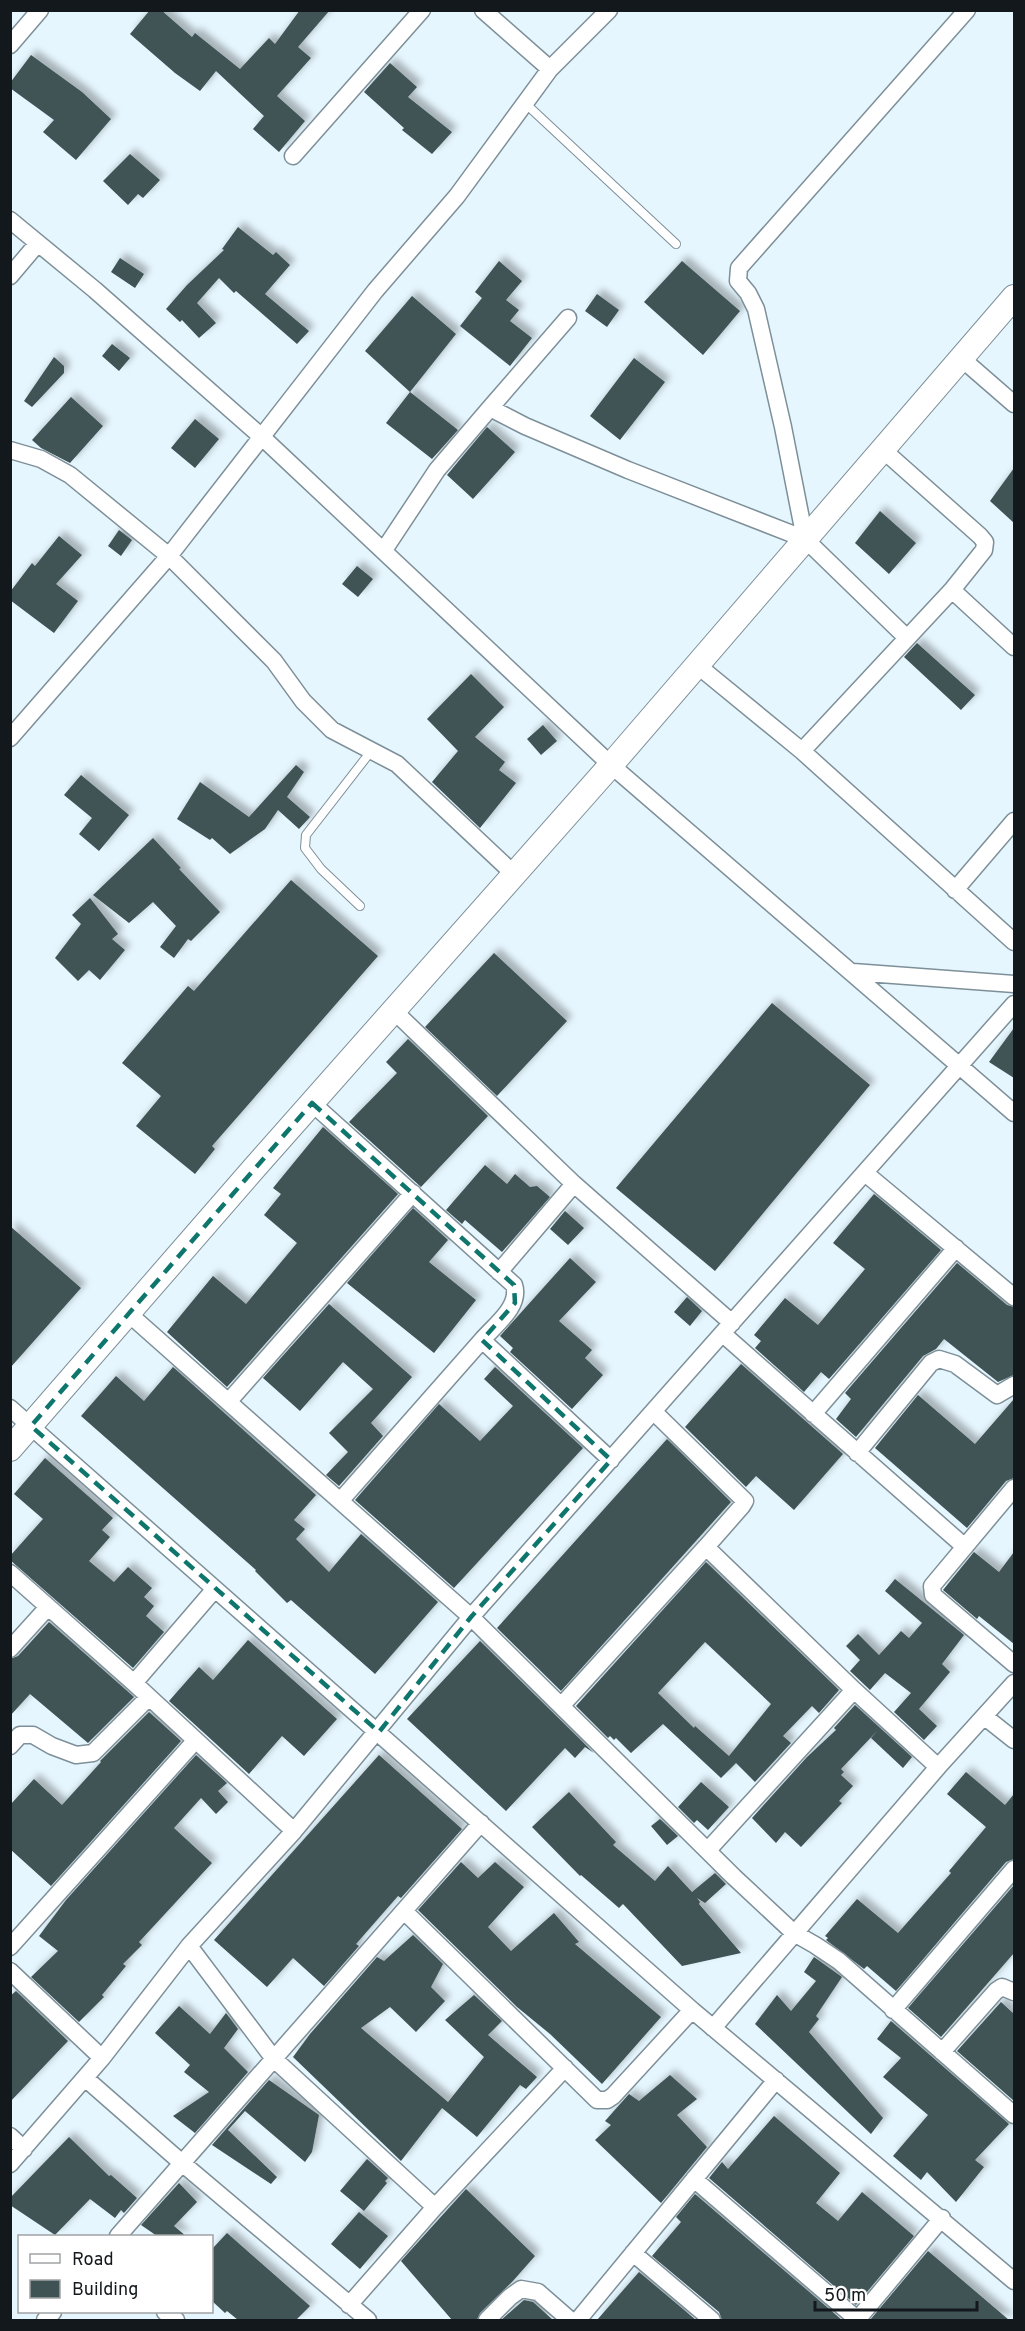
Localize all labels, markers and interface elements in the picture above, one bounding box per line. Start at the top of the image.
legend [18,2235,213,2313]
text: Road [72,2249,114,2272]
scale bar [815,2274,977,2312]
text: Building [72,2279,138,2302]
text: 50 m [824,2285,866,2308]

